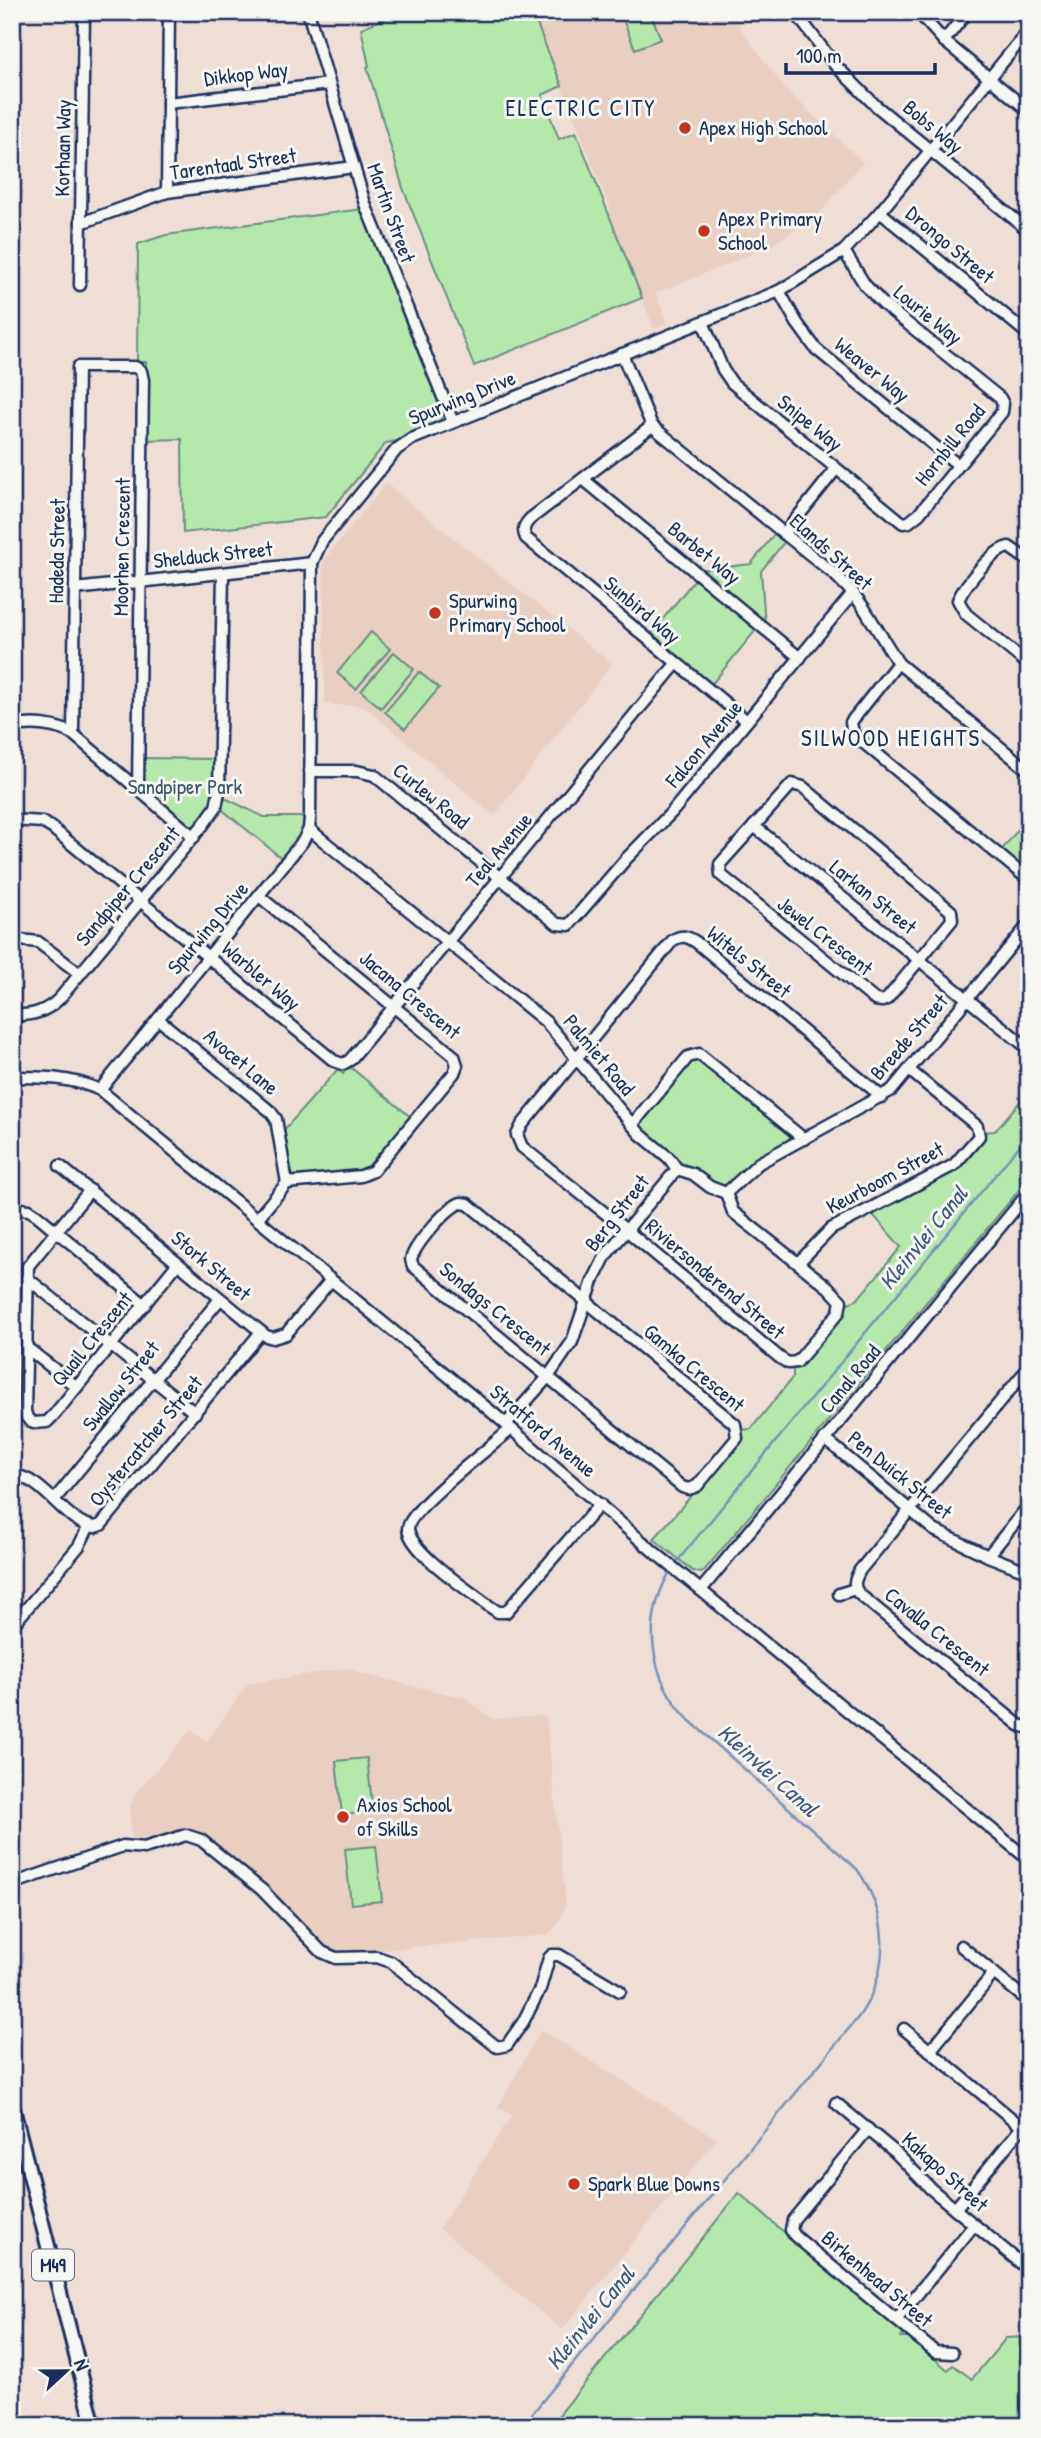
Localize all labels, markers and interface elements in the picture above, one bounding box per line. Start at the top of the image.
scale bar [786,32,934,76]
text: 100 m [796,41,842,70]
street label: Dikkop Way [202,54,290,93]
district label: ELECTRIC CITY [506,92,656,123]
street label: Bobs Way [897,93,970,161]
street label: Korhaan Way [47,99,78,197]
place label: Apex High School [699,113,828,142]
marker: Apex High School [677,120,693,136]
street label: Tarentaal Street [168,140,299,187]
street label: Martin Street [360,159,423,267]
street label: Drongo Street [900,199,1001,291]
place label: Apex Primary School [718,204,822,257]
marker: Apex Primary School [696,223,712,239]
street label: Lourie Way [888,278,969,351]
street label: Weaver Way [829,330,916,409]
street label: Spurwing Drive [404,363,520,432]
street label: Snipe Way [772,387,849,458]
street label: Hornbill Road [908,398,992,492]
street label: Moorhen Crescent [106,477,137,616]
street label: Hadeda Street [41,498,72,604]
street label: Elands Street [784,507,880,597]
street label: Barbet Way [662,514,747,591]
street label: Shelduck Street [152,534,275,575]
street label: Sunbird Way [598,569,687,650]
place label: Spurwing Primary School [449,586,566,639]
marker: Spurwing Primary School [427,605,443,621]
street label: Falcon Avenue [658,694,749,794]
district label: SILWOOD HEIGHTS [801,722,981,753]
street label: Curlew Road [387,756,476,835]
park label: Sandpiper Park [128,772,243,801]
street label: Teal Avenue [459,806,539,894]
street label: Sandpiper Crescent [69,819,187,952]
street label: Larkan Street [824,853,924,941]
street label: Spurwing Drive [160,875,255,980]
street label: Jewel Crescent [772,889,880,983]
street label: Witels Street [701,919,798,1005]
street label: Warbler Way [216,934,307,1017]
street label: Jacana Crescent [353,944,468,1046]
street label: Breede Street [863,987,955,1086]
street label: Palmiet Road [557,1008,642,1101]
street label: Avocet Lane [198,1022,285,1102]
street label: Keurboom Street [821,1134,949,1221]
street label: Berg Street [577,1168,656,1257]
water label: Kleinvlei Canal [871,1179,975,1296]
street label: Riviersonderend Street [639,1212,792,1346]
street label: Stork Street [165,1224,258,1308]
street label: Sondags Crescent [434,1255,558,1363]
street label: Quail Crescent [44,1284,139,1392]
street label: Gamka Crescent [638,1317,752,1419]
street label: Swallow Street [75,1334,167,1437]
street label: Canal Road [812,1338,887,1420]
street label: Oystercatcher Street [82,1368,210,1512]
street label: Stratford Avenue [484,1377,603,1484]
street label: Pen Duick Street [842,1424,959,1526]
street label: Cavalla Crescent [879,1580,997,1684]
water label: Kleinvlei Canal [712,1716,826,1824]
place label: Axios School of Skills [357,1790,452,1843]
marker: Axios School of Skills [335,1809,351,1825]
street label: Kakapo Street [896,2125,995,2219]
place label: Spark Blue Downs [588,2169,720,2198]
marker: Spark Blue Downs [566,2176,582,2192]
street label: Birkenhead Street [815,2223,940,2334]
road number: M49 [32,2250,74,2280]
water label: Kleinvlei Canal [538,2259,642,2376]
north arrow [32,2336,102,2406]
text: N [68,2355,96,2374]

